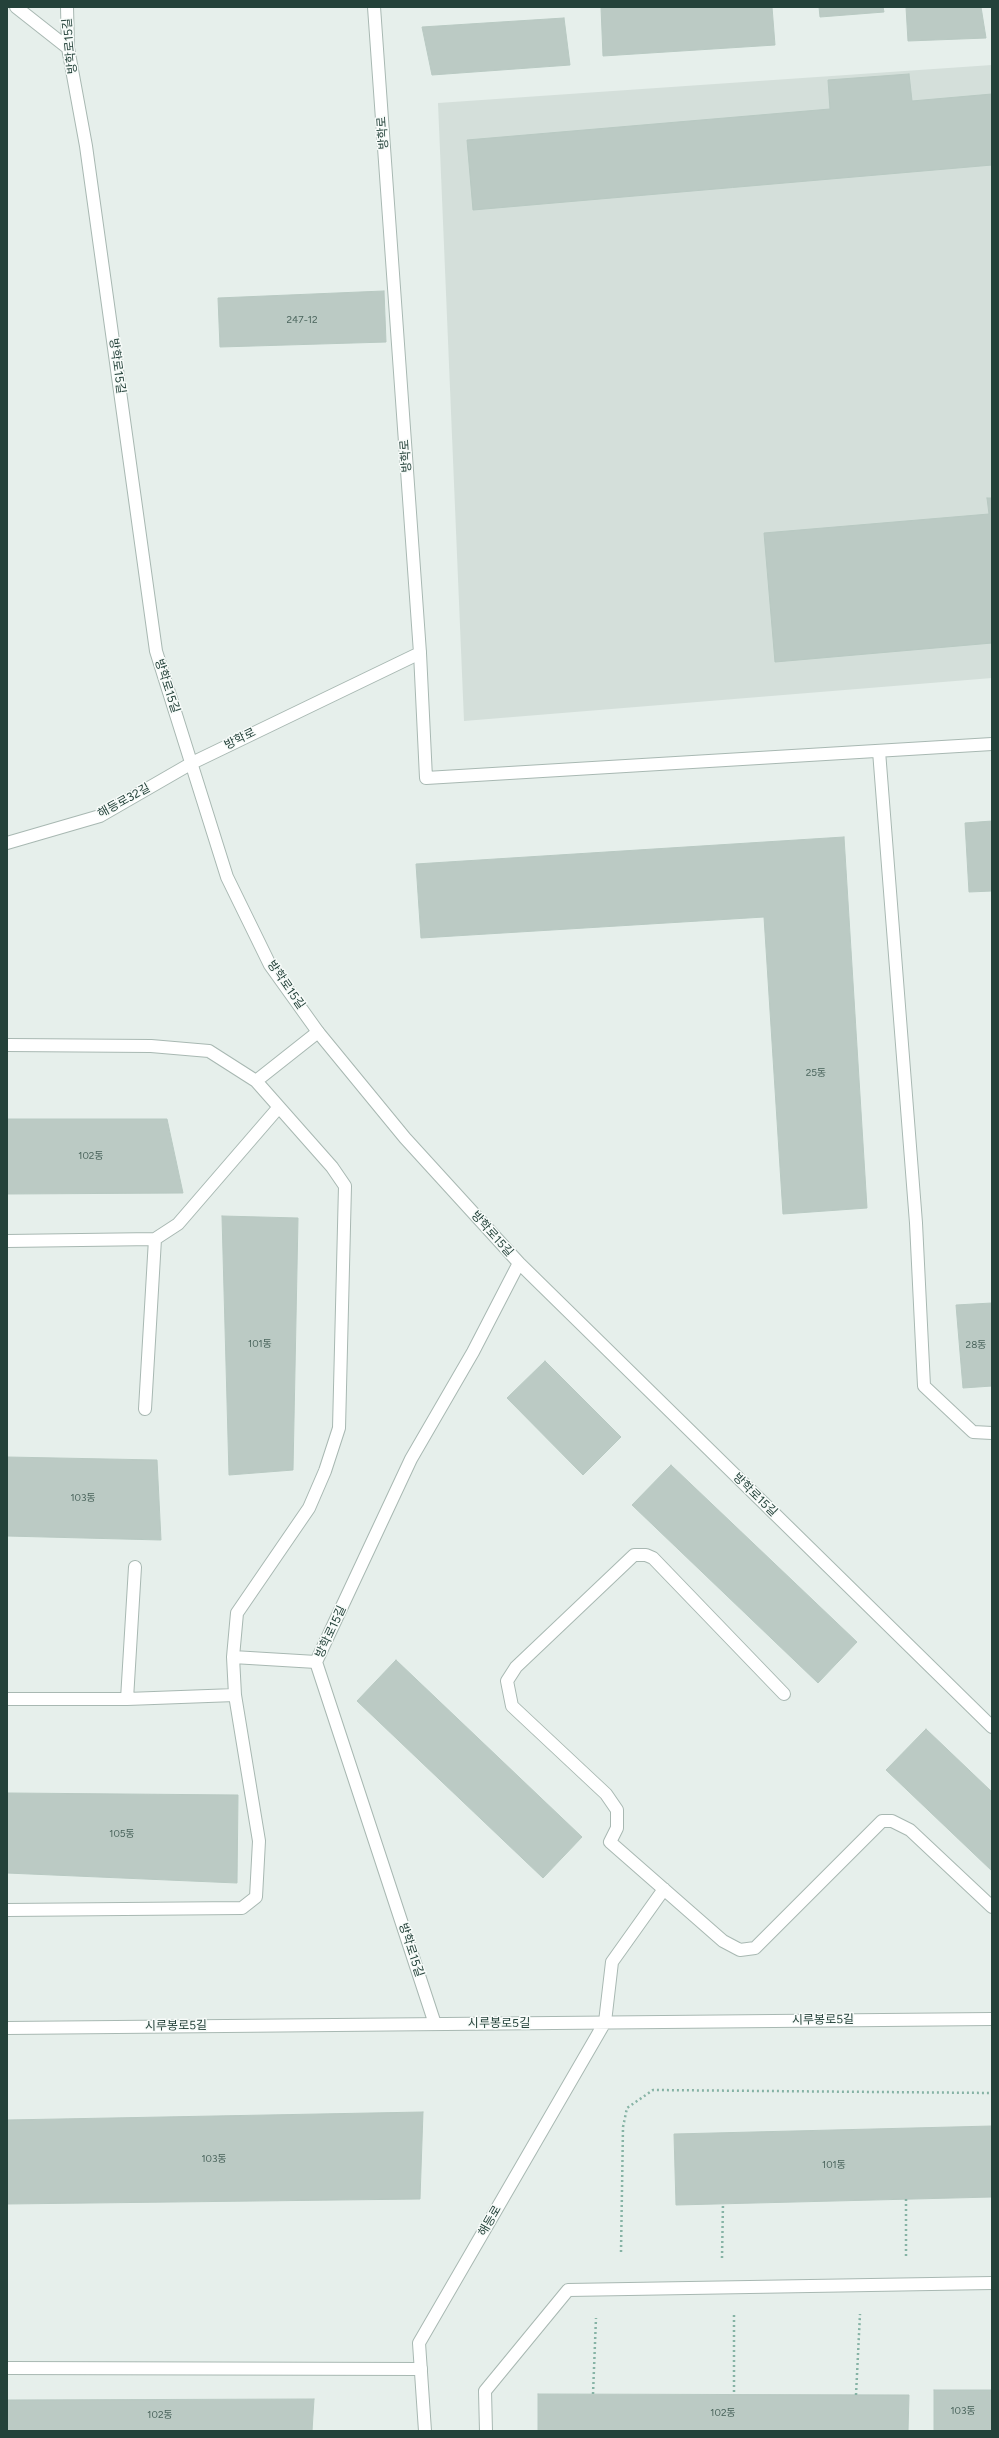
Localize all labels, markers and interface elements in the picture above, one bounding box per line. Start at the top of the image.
street label: 방학로15길 [60,17,80,75]
street label: 방학로 [375,116,391,150]
house number: 247-12 [286,314,318,326]
street label: 방학로15길 [106,337,128,395]
street label: 방학로 [398,439,414,473]
street label: 방학로15길 [151,657,183,715]
street label: 방학로 [222,725,258,753]
street label: 해등로32길 [95,781,153,821]
street label: 방학로15길 [264,958,308,1012]
house number: 25동 [806,1067,826,1079]
house number: 102동 [78,1150,104,1162]
street label: 방학로15길 [468,1208,516,1260]
house number: 101동 [248,1338,272,1350]
house number: 28동 [966,1339,986,1351]
street label: 방학로15길 [730,1470,780,1520]
house number: 103동 [70,1492,96,1504]
street label: 방학로15길 [313,1604,349,1660]
house number: 105동 [109,1828,135,1840]
street label: 방학로15길 [395,1921,427,1979]
street label: 시루봉로5길 [792,2012,854,2028]
street label: 시루봉로5길 [468,2016,530,2030]
street label: 시루봉로5길 [145,2018,207,2034]
house number: 103동 [201,2153,227,2165]
house number: 101동 [822,2159,846,2171]
street label: 해등로 [475,2203,505,2239]
house number: 103동 [950,2405,976,2417]
house number: 102동 [710,2407,736,2419]
house number: 102동 [147,2409,173,2421]

